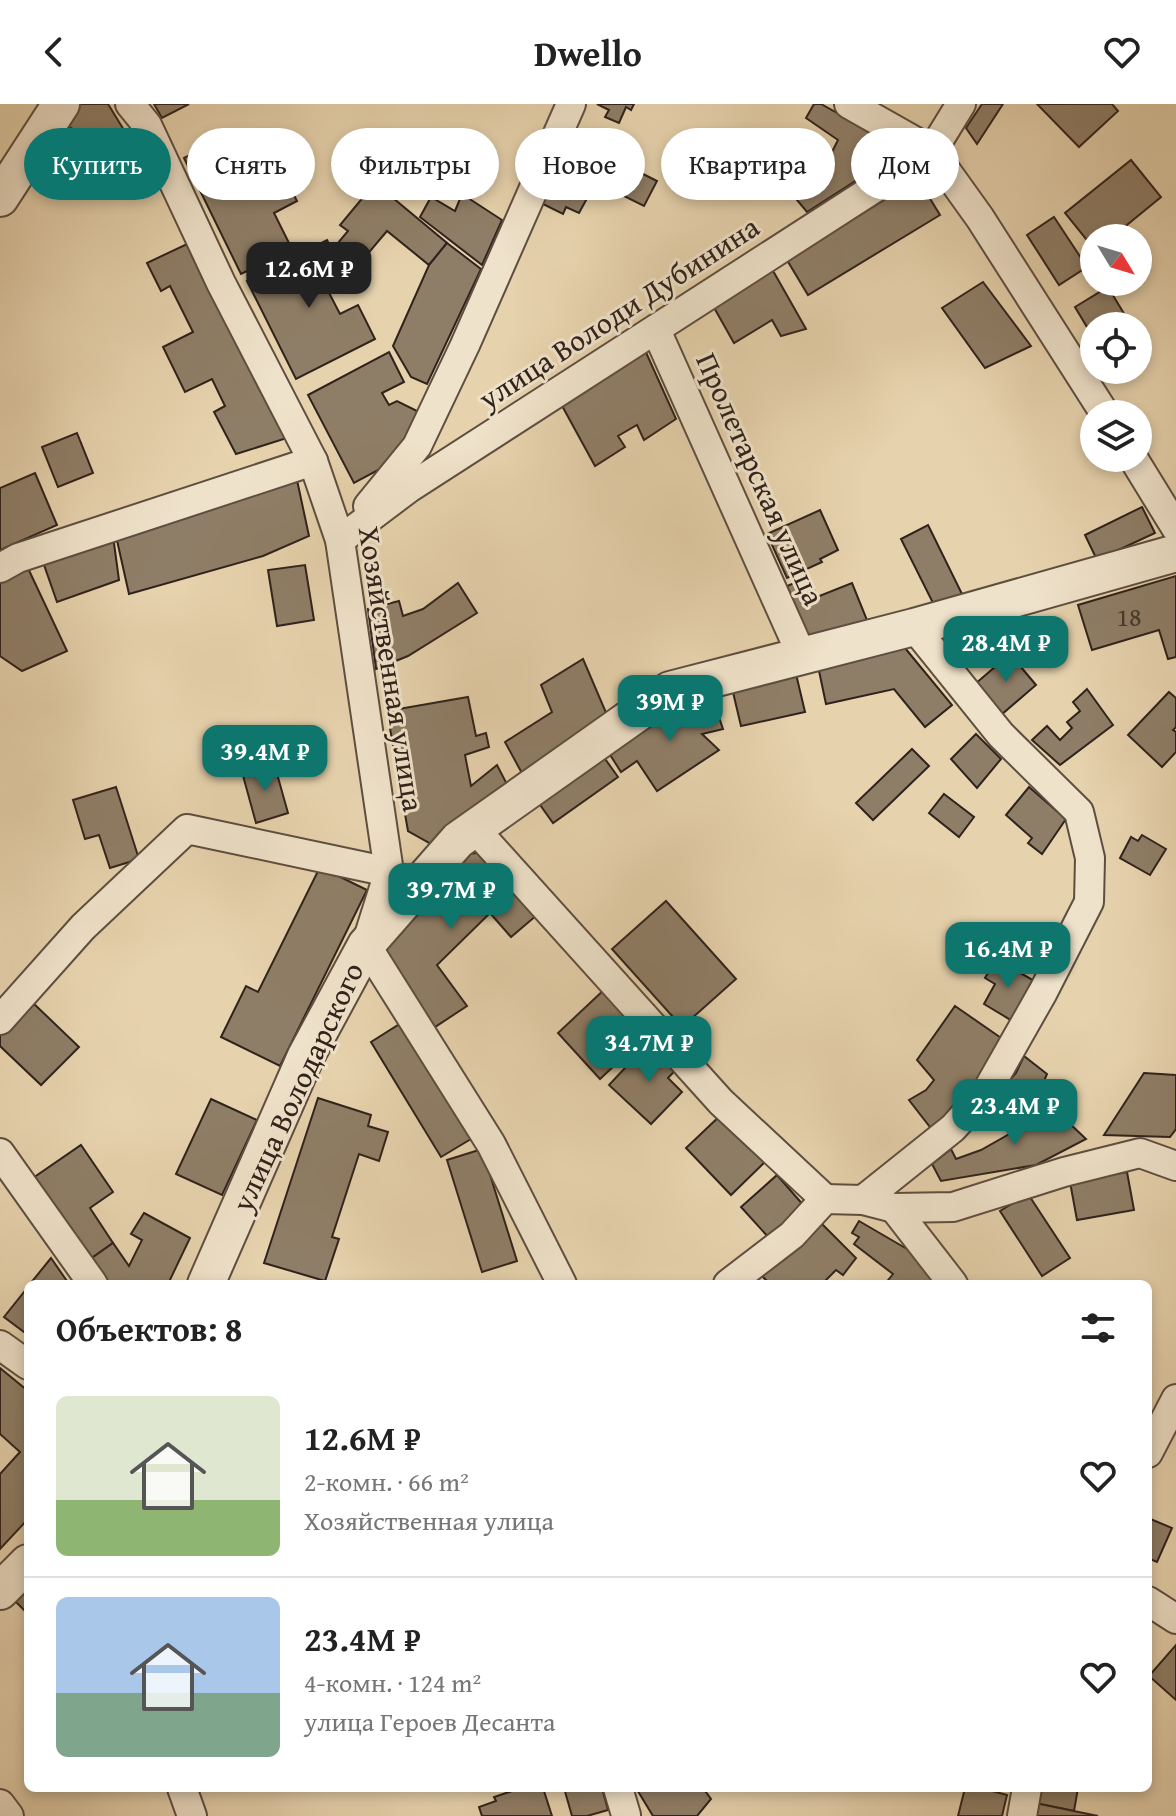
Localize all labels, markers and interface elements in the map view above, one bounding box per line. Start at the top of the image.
text: Dwello [534,26,642,79]
icon: back [32,30,76,74]
icon: heart [1100,30,1144,74]
chip: Купить [24,128,171,200]
chip: Снять [187,128,315,200]
chip: Фильтры [331,128,499,200]
chip: Новое [515,128,645,200]
chip: Квартира [661,128,835,200]
chip: Дом [851,128,959,200]
street label: улица Володи Дубинина [468,204,768,420]
north arrow [1080,224,1152,296]
map controls [1080,224,1152,472]
pin: 12.6M ₽ [235,242,383,310]
text: 12.6M ₽ [264,248,354,287]
button: locate [1080,312,1152,384]
street label: Пролетарская улица [685,345,837,613]
button: layers [1080,400,1152,472]
street label: Хозяйственная улица [348,523,436,815]
house number: 18 [1116,597,1142,636]
pin: 28.4M ₽ [932,616,1080,684]
text: 28.4M ₽ [961,622,1051,661]
pin: 39M ₽ [614,675,726,743]
text: 39M ₽ [636,681,704,720]
pin: 39.4M ₽ [191,725,339,793]
text: 39.4M ₽ [220,731,310,770]
pin: 39.7M ₽ [377,863,525,931]
text: 39.7M ₽ [406,869,496,908]
pin: 16.4M ₽ [934,922,1082,990]
text: 16.4M ₽ [963,928,1053,967]
street label: улица Володарского [220,955,374,1219]
pin: 34.7M ₽ [575,1016,723,1084]
text: 34.7M ₽ [604,1022,694,1061]
pin: 23.4M ₽ [941,1079,1089,1147]
text: 23.4M ₽ [970,1085,1060,1124]
text: Объектов: 8 [56,1304,242,1353]
icon: filters [1076,1306,1120,1350]
text: 12.6M ₽ [304,1413,421,1462]
icon: home [120,1428,216,1524]
icon: heart [1076,1454,1120,1498]
text: 2-комн. · 66 m² [304,1462,469,1501]
text: Хозяйственная улица [304,1501,554,1540]
text: 23.4M ₽ [304,1614,421,1663]
icon: home [120,1629,216,1725]
icon: heart [1076,1655,1120,1699]
text: 4-комн. · 124 m² [304,1663,481,1702]
text: улица Героев Десанта [304,1702,555,1741]

